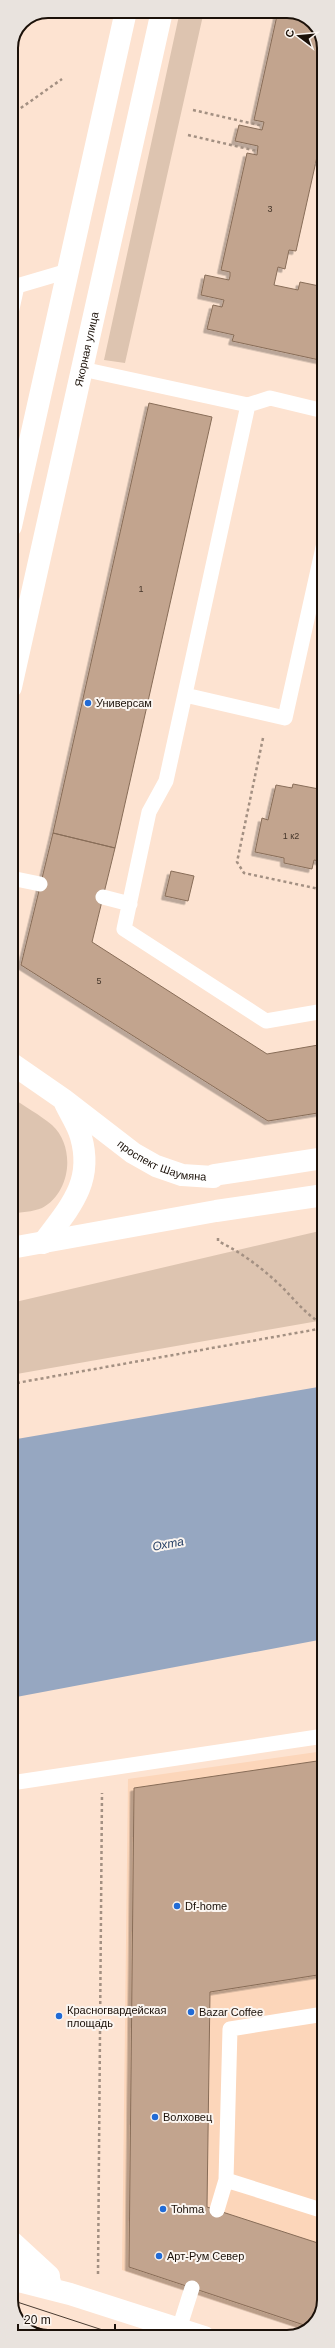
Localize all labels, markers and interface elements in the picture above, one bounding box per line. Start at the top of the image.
north arrow [279,16,319,56]
text: С [283,28,296,39]
house number: 3 [267,204,273,214]
street label: Якорная улица [72,310,101,388]
house number: 1 [138,584,144,594]
place label: Универсам [96,697,152,709]
marker: Универсам [83,698,93,708]
house number: 1 к2 [283,831,299,841]
house number: 5 [96,976,102,986]
street label: проспект Шаумяна [115,1137,208,1183]
water label: Охта [151,1534,185,1554]
place label: Df-home [185,1900,227,1912]
marker: Df-home [172,1901,182,1911]
place label: Красногвардейская площадь [67,2004,166,2029]
place label: Bazar Coffee [199,2006,263,2018]
marker: Bazar Coffee [186,2007,196,2017]
marker: Красногвардейская площадь [54,2011,64,2021]
place label: Волховец [163,2111,213,2123]
marker: Волховец [150,2112,160,2122]
place label: Tohma [171,2203,205,2215]
marker: Tohma [158,2204,168,2214]
place label: Арт-Рум Север [167,2250,244,2262]
marker: Арт-Рум Север [154,2251,164,2261]
scale bar [18,2306,115,2332]
text: 20 m [24,2313,51,2327]

